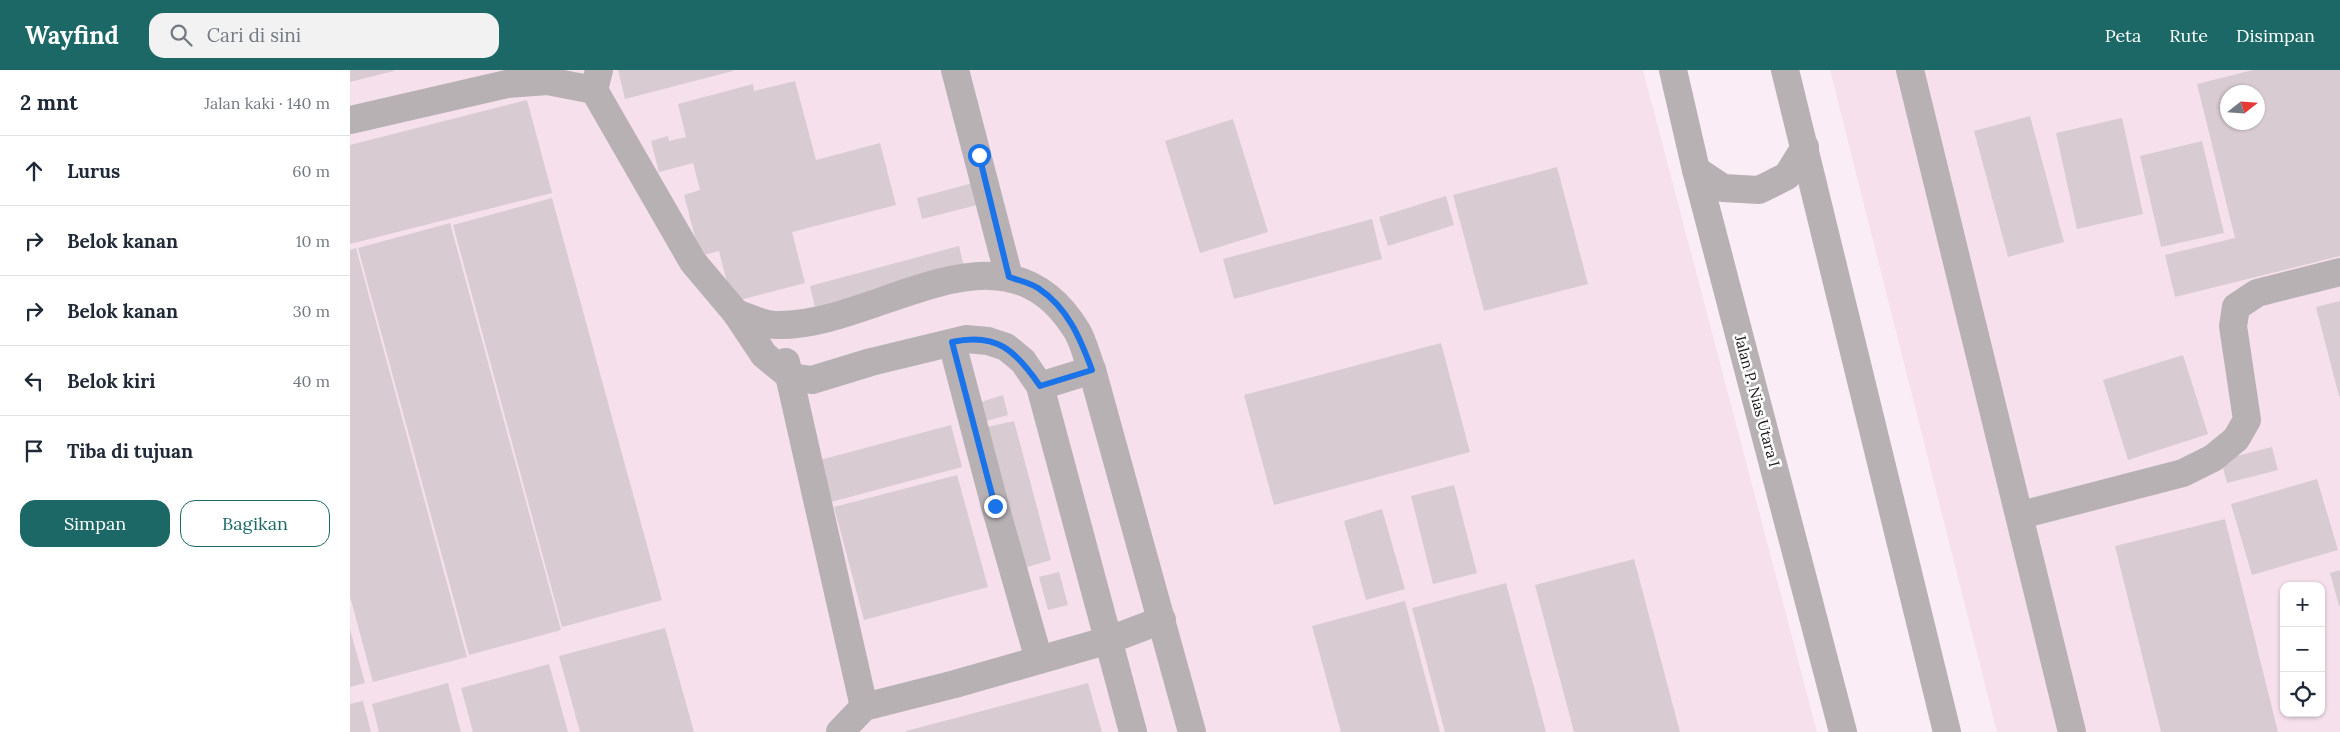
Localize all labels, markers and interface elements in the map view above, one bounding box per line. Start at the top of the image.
search box [149,13,499,58]
text: Wayfind [25,20,119,51]
icon: search [167,21,195,49]
text: Cari di sini [207,23,301,47]
text: Peta [2105,24,2141,47]
text: Rute [2169,24,2208,47]
text: Disimpan [2236,24,2315,47]
north arrow [2220,85,2265,130]
text: 2 mnt [20,89,78,116]
text: Jalan kaki · 140 m [204,93,330,113]
route start [968,144,991,167]
icon: ahead [20,157,48,185]
text: Lurus [67,159,120,183]
text: 60 m [292,161,330,181]
icon: right [20,227,48,255]
text: Belok kanan [67,229,178,253]
text: 10 m [296,231,330,251]
icon: right [20,297,48,325]
text: Belok kanan [67,299,178,323]
text: 30 m [293,301,330,321]
street label: Jalan P. Nias Utara I [1731,332,1784,469]
icon: left [20,367,48,395]
text: Belok kiri [67,369,156,393]
text: 40 m [293,371,330,391]
icon: arrive [20,437,48,465]
text: Tiba di tujuan [67,439,193,463]
route end [984,495,1007,518]
button: Simpan [20,500,170,547]
button: Bagikan [180,500,330,547]
map controls [2280,582,2325,717]
button: + [2280,582,2325,627]
button: − [2280,627,2325,672]
button: locate [2280,672,2325,717]

